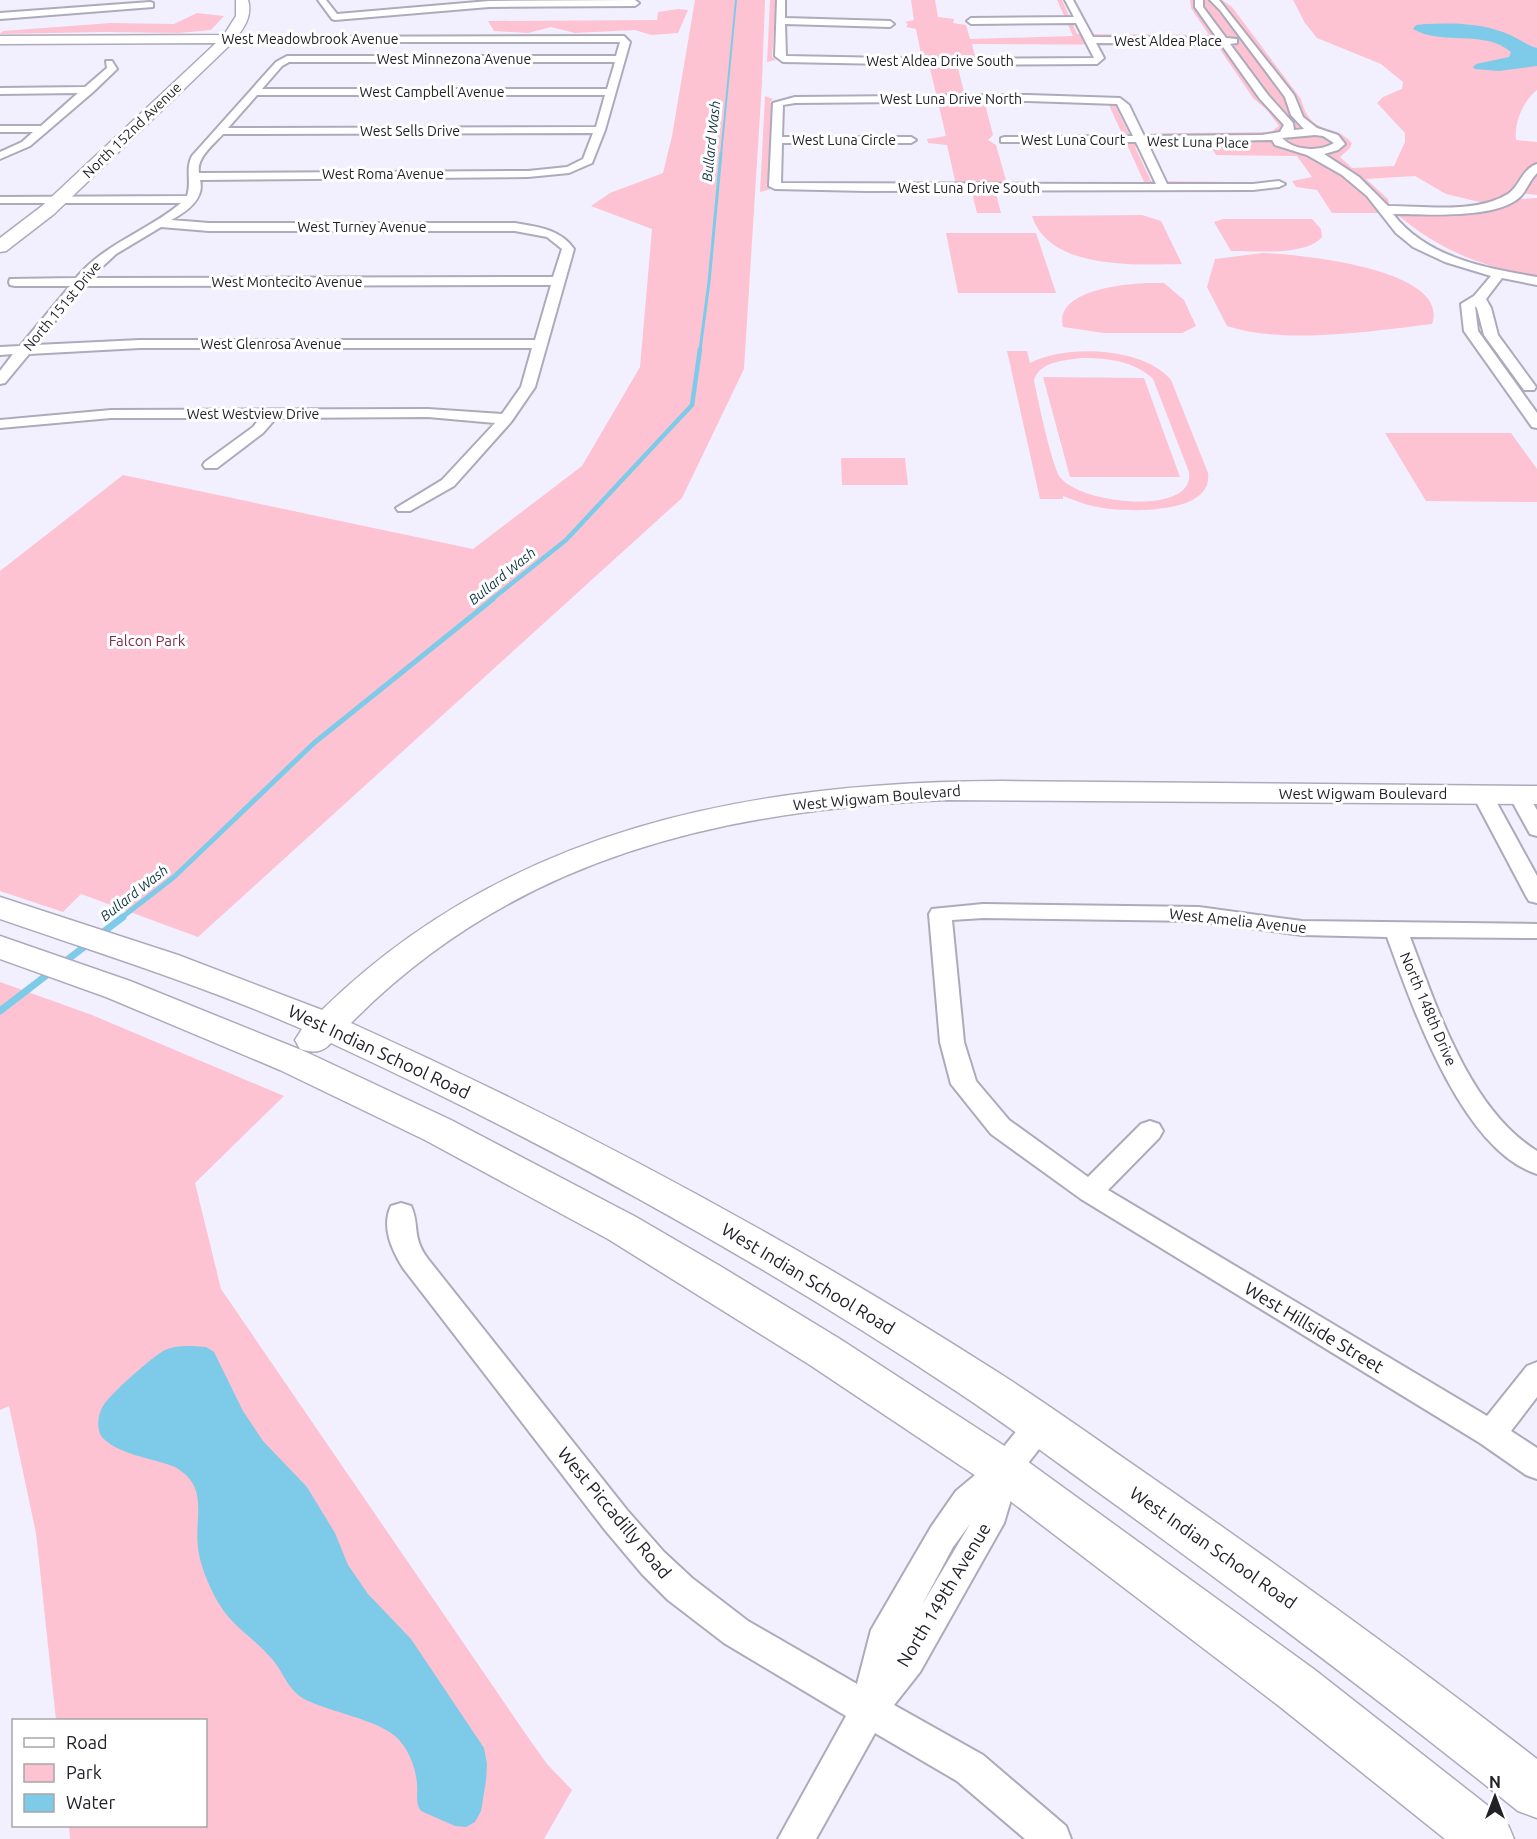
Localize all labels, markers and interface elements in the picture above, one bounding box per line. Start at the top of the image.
street label: West Meadowbrook Avenue [222,31,398,47]
street label: West Aldea Place [1114,33,1222,49]
street label: West Minnezona Avenue [377,51,531,67]
street label: West Aldea Drive South [866,53,1014,69]
street label: North 152nd Avenue [80,79,184,181]
street label: West Campbell Avenue [360,84,504,100]
street label: West Luna Drive North [880,91,1022,107]
water label: Bullard Wash [699,100,723,182]
street label: West Sells Drive [360,123,460,139]
street label: West Luna Circle [792,132,896,148]
street label: West Luna Court [1021,132,1126,148]
street label: West Luna Place [1147,133,1249,151]
street label: West Roma Avenue [322,166,444,182]
street label: West Luna Drive South [898,180,1040,196]
street label: West Turney Avenue [298,219,426,235]
street label: North 151st Drive [20,258,104,354]
street label: West Montecito Avenue [212,274,362,290]
street label: West Glenrosa Avenue [200,336,342,352]
street label: West Westview Drive [187,406,319,422]
water label: Bullard Wash [465,544,539,608]
park label: Falcon Park [109,632,186,649]
street label: West Wigwam Boulevard [792,782,962,813]
street label: West Wigwam Boulevard [1279,785,1447,802]
water label: Bullard Wash [97,862,171,924]
street label: West Amelia Avenue [1169,905,1308,936]
street label: North 148th Drive [1397,949,1460,1068]
street label: West Indian School Road [285,1000,473,1102]
street label: West Indian School Road [718,1219,899,1338]
street label: West Hillside Street [1241,1278,1388,1377]
street label: West Piccadilly Road [554,1443,675,1582]
street label: West Indian School Road [1127,1482,1301,1612]
street label: North 149th Avenue [892,1519,994,1670]
legend [12,1719,207,1827]
text: Road [66,1732,108,1752]
text: Park [66,1762,102,1782]
north arrow [1465,1767,1525,1827]
text: N [1489,1773,1501,1791]
text: Water [66,1792,116,1812]

